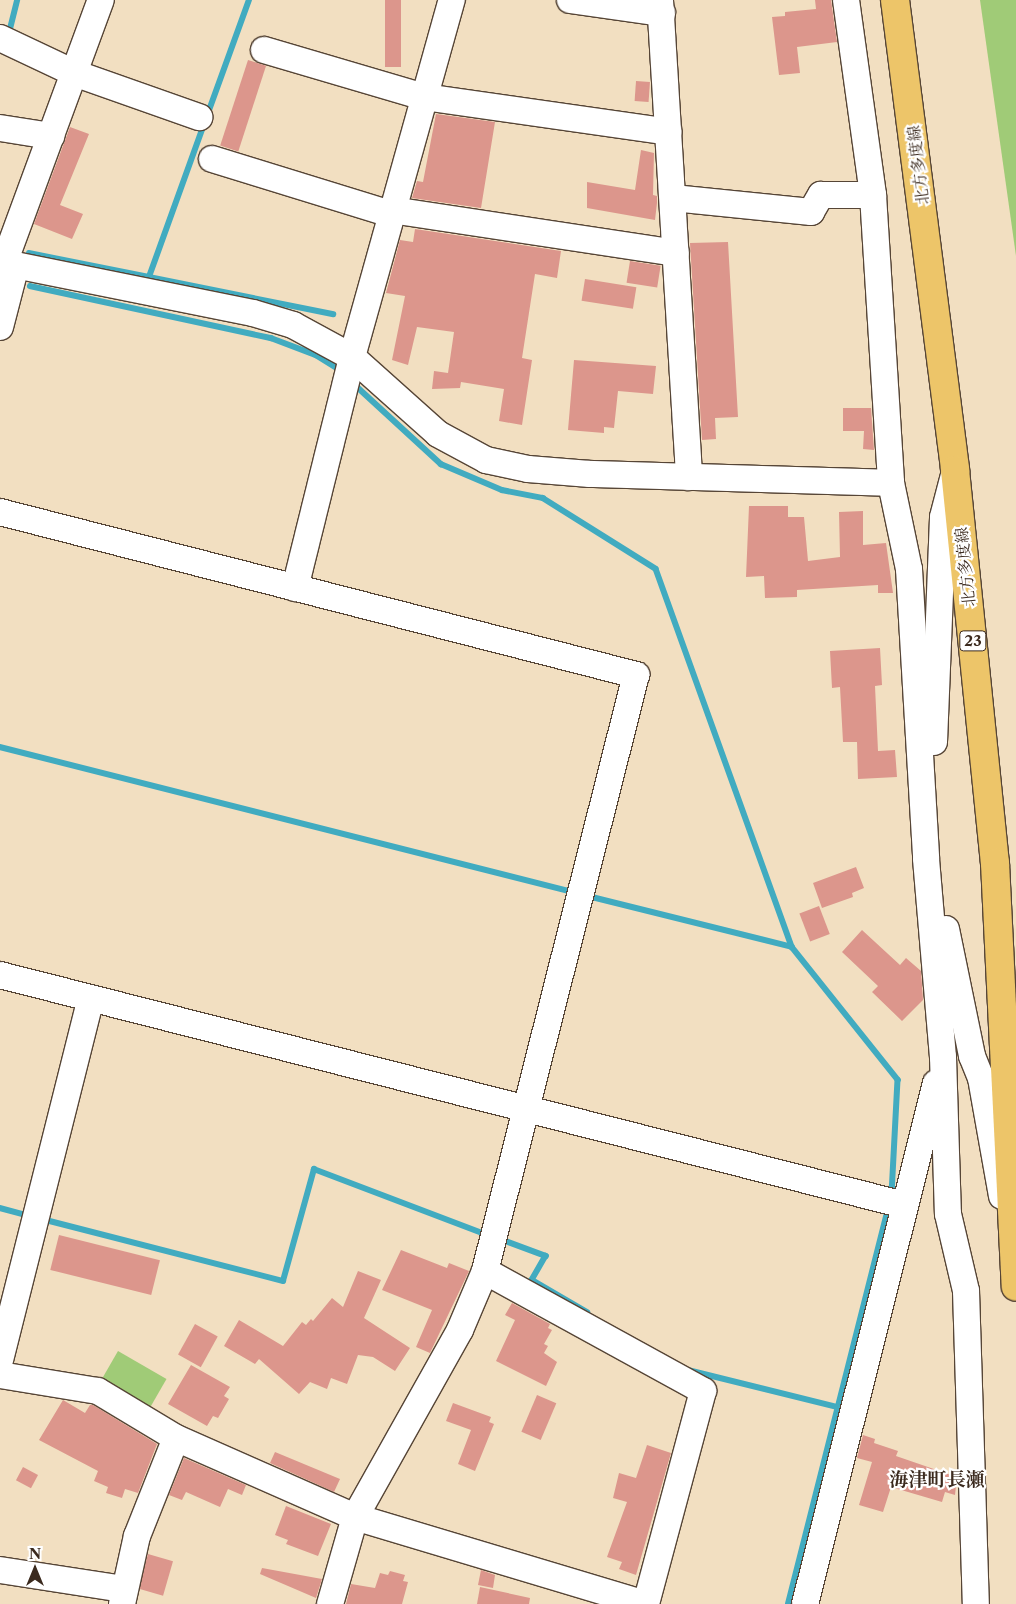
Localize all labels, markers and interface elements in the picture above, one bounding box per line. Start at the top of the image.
street label: 北方多度線 [904,124,932,206]
street label: 北方多度線 [951,526,979,608]
road number: 23 [959,628,987,654]
district label: 海津町長瀬 [890,1469,984,1491]
north arrow [10,1544,60,1594]
text: N [29,1545,41,1563]

